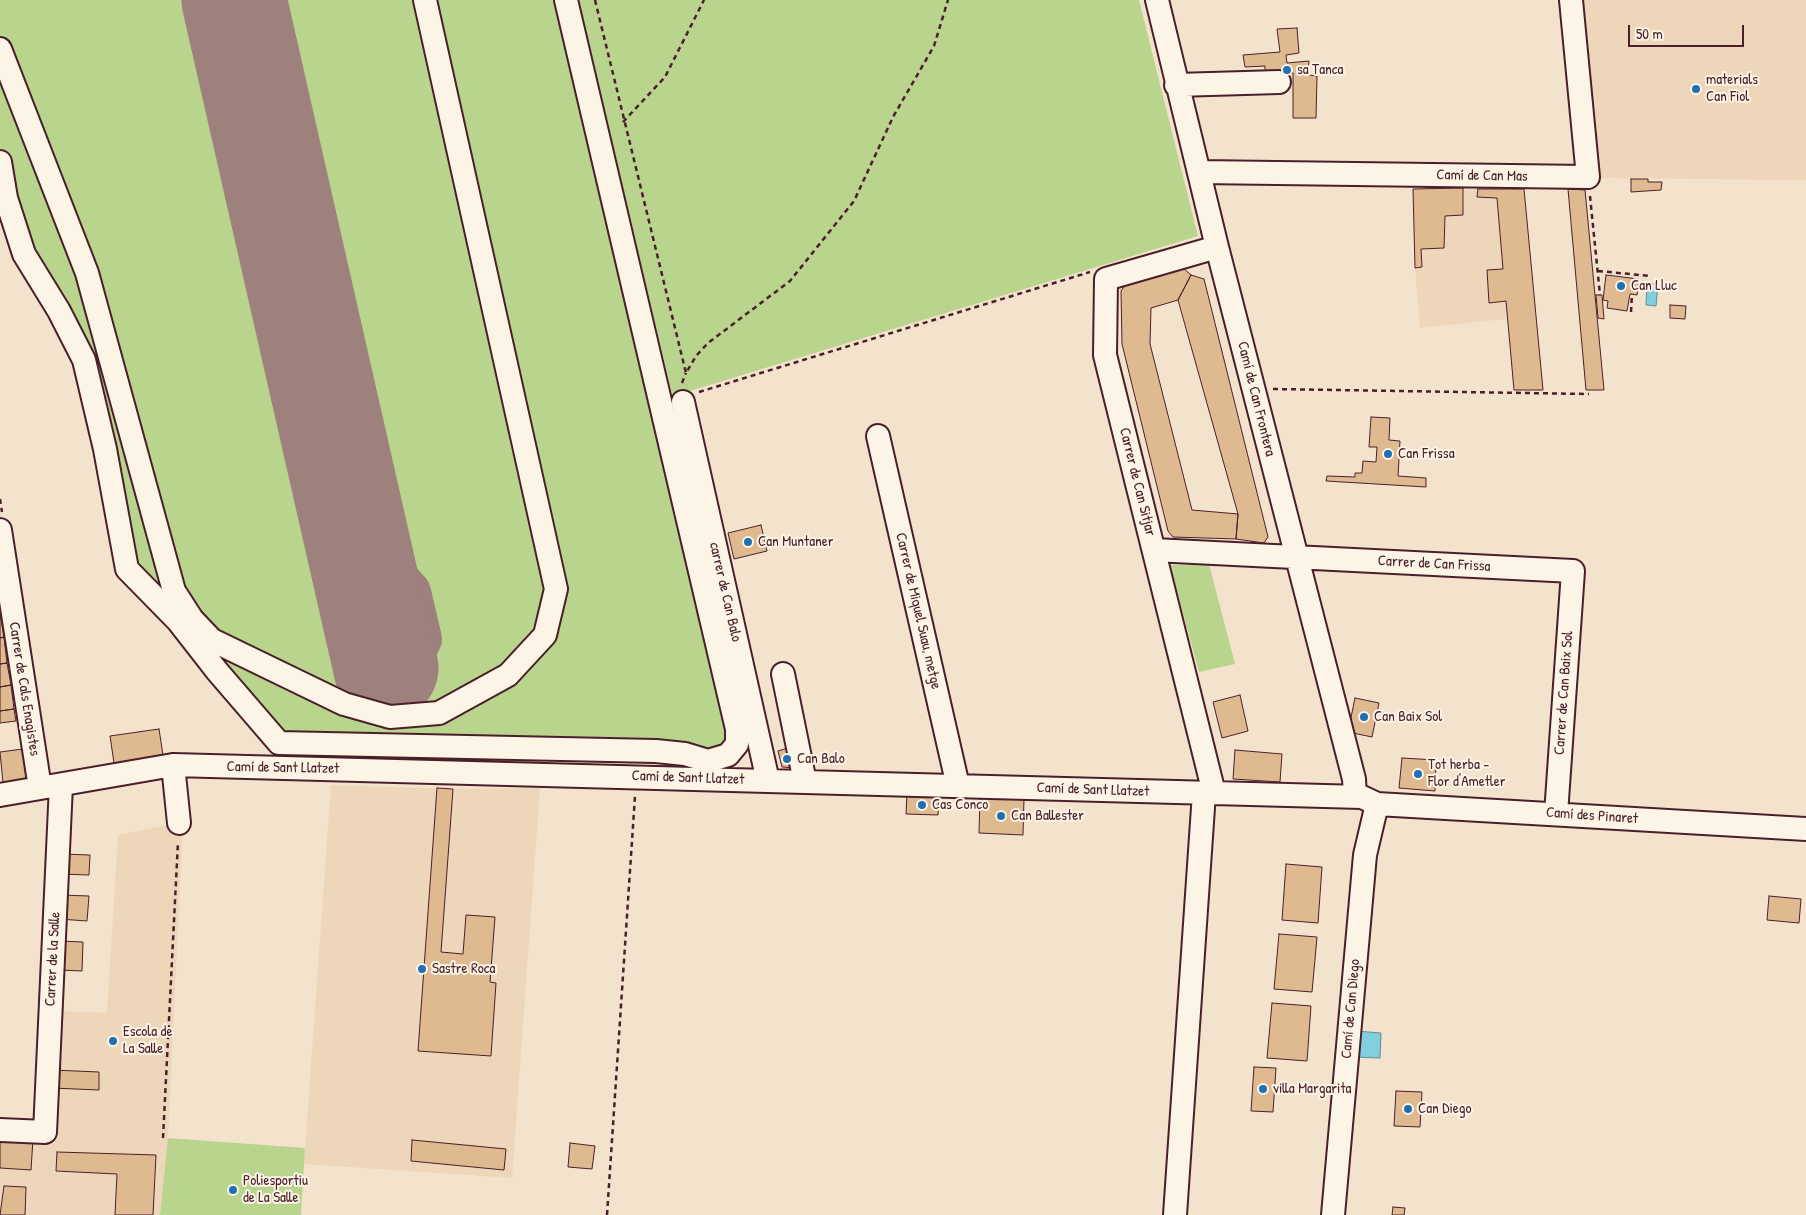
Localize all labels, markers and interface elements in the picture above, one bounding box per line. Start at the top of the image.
scale bar [1631,15,1747,47]
text: 50 m [1636,23,1663,44]
place label: sa Tanca [1297,61,1343,79]
marker: sa Tanca [1281,64,1293,76]
place label: materials Can Fiol [1706,71,1758,106]
marker: materials Can Fiol [1690,83,1702,95]
street label: Camí de Can Mas [1436,166,1528,186]
place label: Can Lluc [1631,277,1677,295]
marker: Can Lluc [1615,280,1627,292]
street label: Camí de Can Frontera [1233,340,1279,458]
street label: Carrer de Can Sitjar [1115,426,1159,538]
place label: Can Frissa [1398,445,1455,463]
marker: Can Frissa [1382,448,1394,460]
street label: Carrer de Miquel Suau, metge [891,531,945,691]
place label: Can Muntaner [758,533,834,551]
marker: Can Muntaner [742,536,754,548]
street label: carrer de Can Balo [705,540,745,644]
street label: Carrer de Can Frissa [1377,552,1491,576]
street label: Carrer de Cals Enagistes [5,621,43,757]
street label: Carrer de Can Baix Sol [1551,630,1577,756]
place label: Can Baix Sol [1374,708,1442,726]
marker: Can Baix Sol [1358,711,1370,723]
place label: Can Balo [797,750,845,768]
marker: Can Balo [781,753,793,765]
place label: Tot herba - Flor d'Ametler [1428,756,1506,791]
street label: Camí de Sant Llatzet [227,758,339,778]
street label: Camí de Sant Llatzet [631,767,745,789]
marker: Tot herba - Flor d'Ametler [1412,768,1424,780]
street label: Camí de Sant Llatzet [1036,779,1150,801]
place label: Cas Conco [932,796,988,814]
marker: Cas Conco [916,799,928,811]
street label: Camí des Pinaret [1545,804,1639,828]
place label: Can Ballester [1011,807,1084,825]
marker: Can Ballester [995,810,1007,822]
street label: Carrer de la Salle [42,911,64,1007]
street label: Camí de Can Diego [1338,958,1364,1060]
place label: Sastre Roca [432,960,495,978]
marker: Sastre Roca [416,963,428,975]
place label: Escola de La Salle [123,1023,172,1058]
marker: Escola de La Salle [107,1035,119,1047]
place label: villa Margarita [1273,1080,1351,1098]
marker: villa Margarita [1257,1083,1269,1095]
place label: Can Diego [1418,1100,1472,1118]
marker: Can Diego [1402,1103,1414,1115]
place label: Poliesportiu de La Salle [243,1172,308,1207]
marker: Poliesportiu de La Salle [227,1184,239,1196]

